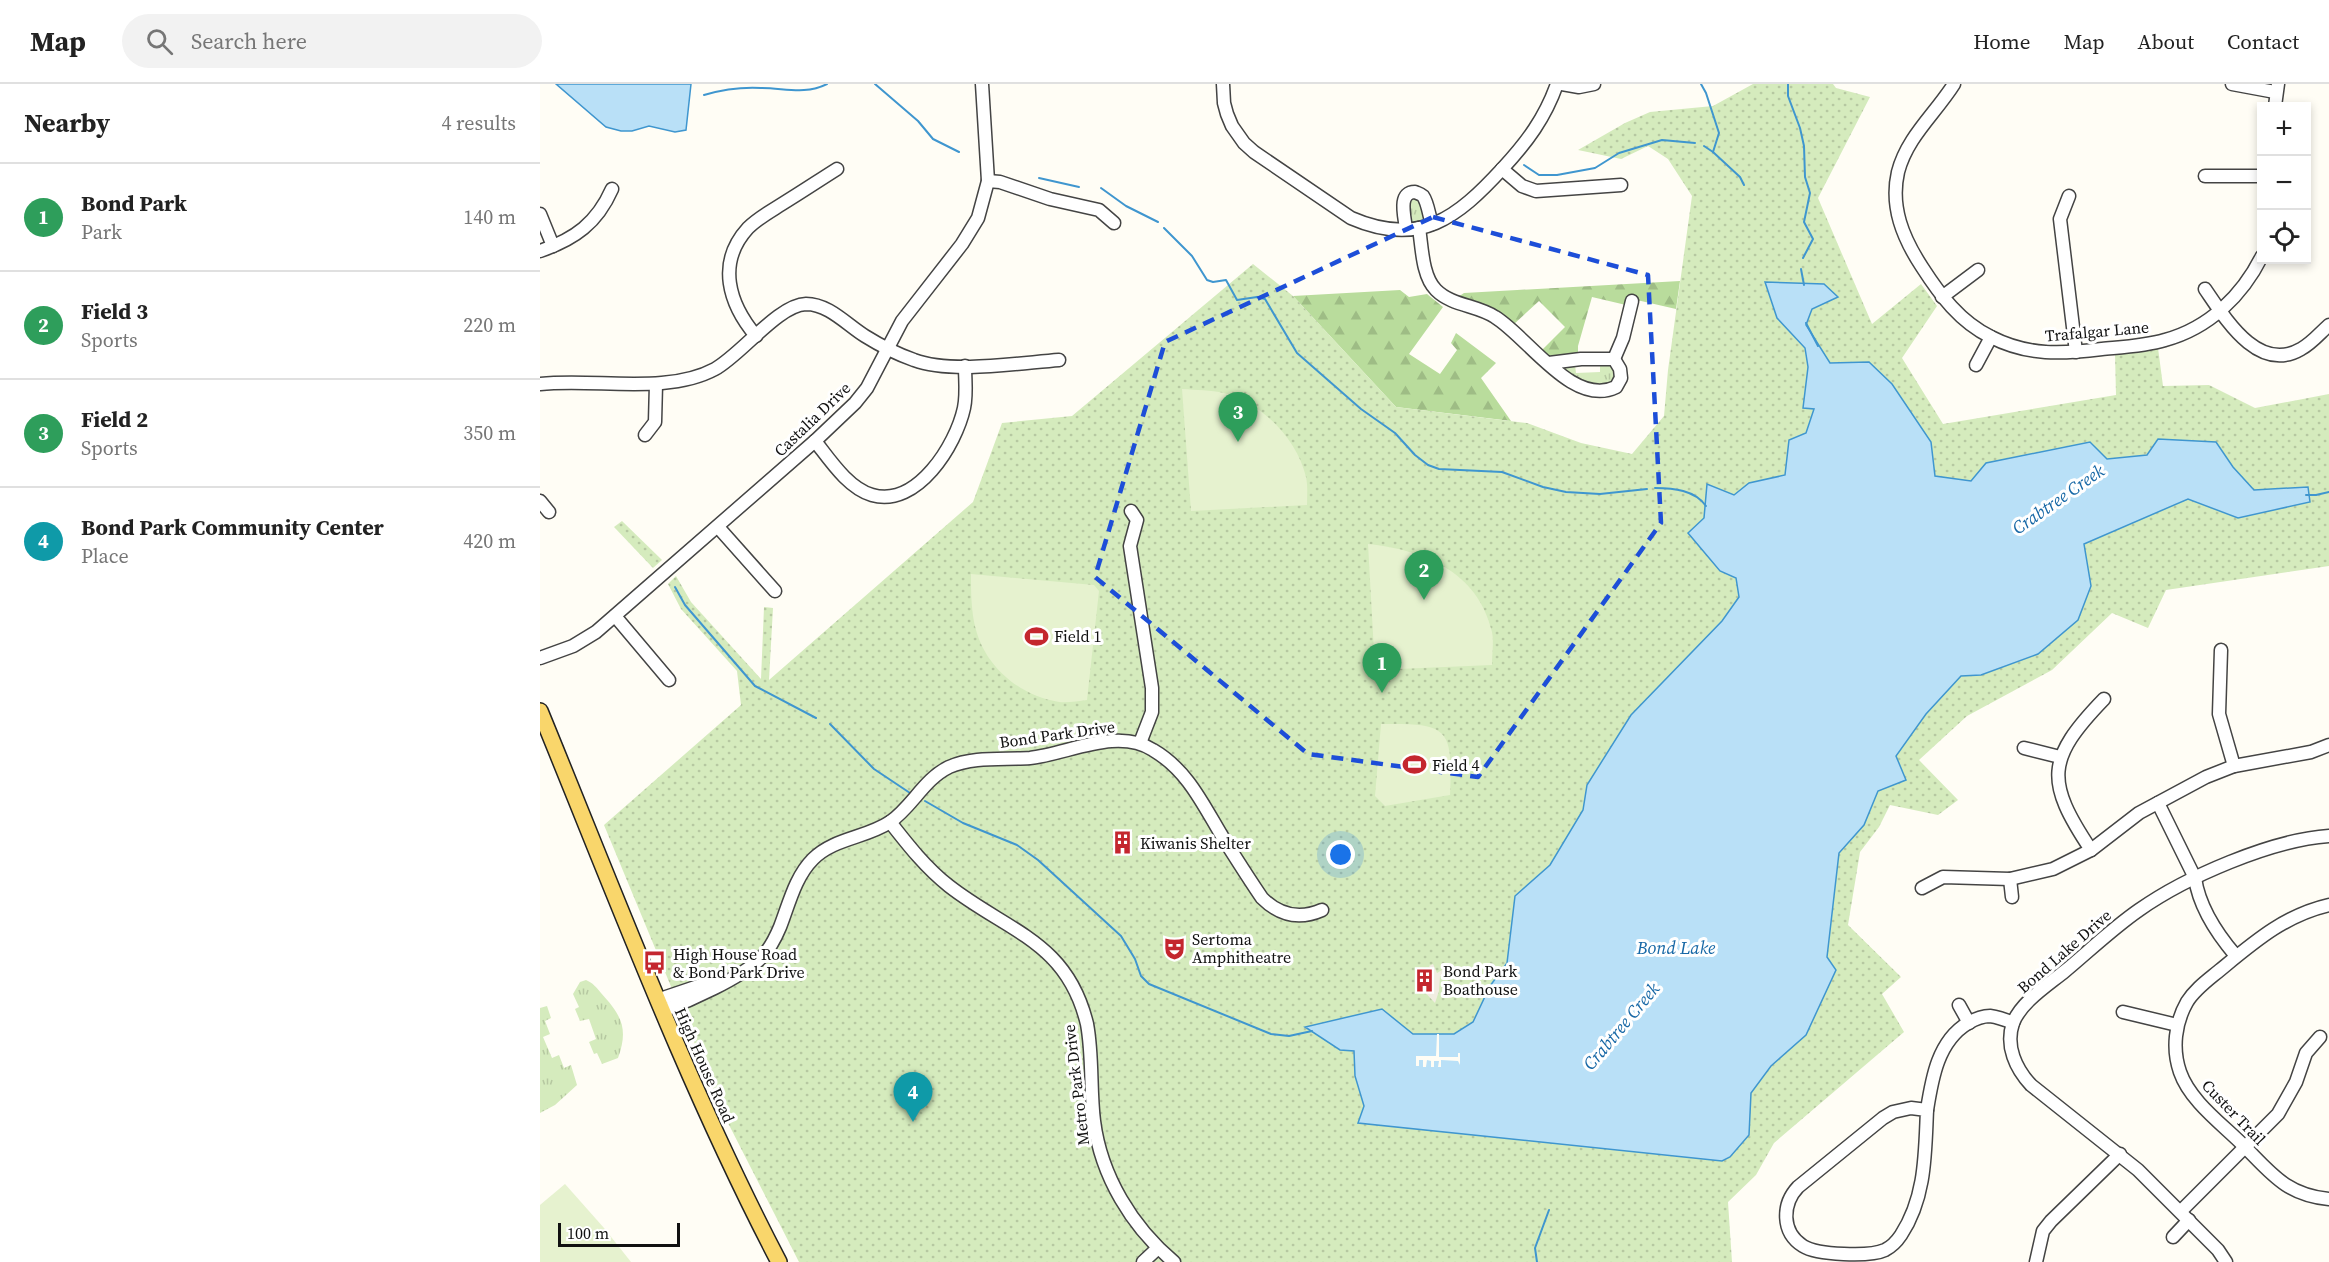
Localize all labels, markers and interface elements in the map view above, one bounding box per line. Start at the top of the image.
search box [122,14,542,68]
text: Map [30,22,86,60]
icon: search [143,25,176,58]
text: Search here [191,26,307,56]
text: Home [1973,27,2031,56]
text: Map [2064,27,2105,56]
text: About [2138,27,2194,56]
text: Contact [2227,27,2299,56]
map controls [2257,102,2311,264]
button: + [2257,102,2311,156]
text: Nearby [24,105,110,141]
text: 4 results [441,109,516,137]
button: − [2257,156,2311,210]
text: Bond Park [81,188,187,218]
text: 1 [38,203,49,231]
text: 140 m [463,203,516,231]
button: locate [2257,210,2311,264]
text: Park [81,218,122,246]
text: Field 3 [81,296,148,326]
text: 2 [38,311,49,339]
text: 220 m [463,311,516,339]
street label: Trafalgar Lane [2044,315,2150,347]
text: Sports [81,326,138,354]
street label: Castalia Drive [769,377,855,461]
pin: 3 [1218,392,1258,442]
text: Field 2 [81,404,148,434]
text: 3 [38,419,49,447]
text: 350 m [463,419,516,447]
text: Sports [81,434,138,462]
water label: Crabtree Creek [2007,458,2110,540]
text: Bond Park Community Center [81,512,384,542]
text: 4 [38,527,49,555]
text: 420 m [463,527,516,555]
text: Place [81,542,129,570]
pin: 2 [1404,550,1444,600]
sports icon: Field 1 [1023,623,1049,649]
place label: Field 1 [1054,625,1101,647]
pin: 1 [1362,644,1402,693]
street label: Bond Park Drive [998,715,1116,753]
sports icon: Field 4 [1401,752,1427,778]
place label: Field 4 [1432,754,1479,776]
building icon: Kiwanis Shelter [1109,830,1135,856]
place label: Kiwanis Shelter [1140,832,1251,854]
your location [1326,840,1355,869]
street label: Bond Lake Drive [2012,904,2116,998]
place label: Sertoma Amphitheatre [1192,928,1291,968]
theatre icon: Sertoma Amphitheatre [1161,935,1187,961]
water label: Bond Lake [1636,935,1716,960]
place label: High House Road & Bond Park Drive [673,943,805,983]
bus stop icon: High House Road & Bond Park Drive [642,950,668,976]
place label: Bond Park Boathouse [1443,960,1518,1000]
building icon: Bond Park Boathouse [1412,967,1438,993]
water label: Crabtree Creek [1577,976,1665,1075]
street label: High House Road [670,1004,740,1126]
street label: Metro Park Drive [1058,1023,1094,1147]
pin: 4 [894,1072,932,1122]
street label: Custer Trail [2197,1074,2271,1150]
scale bar [558,1220,680,1248]
text: 100 m [567,1222,609,1244]

